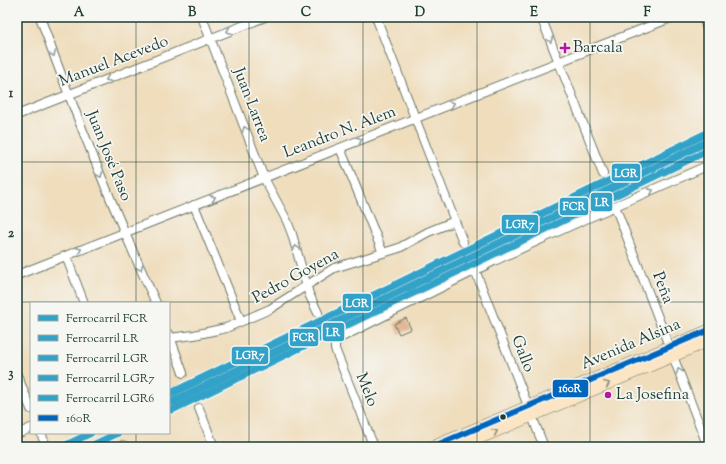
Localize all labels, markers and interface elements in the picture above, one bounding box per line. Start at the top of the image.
text: A [74,4,85,22]
text: B [188,4,197,22]
text: C [301,4,311,22]
text: D [415,4,425,22]
text: E [530,4,538,22]
text: F [643,4,651,22]
one-way arrow [225,27,232,35]
street label: Manuel Acevedo [56,30,172,93]
one-way arrow [545,36,553,43]
place label: Barcala [573,37,623,60]
marker: Barcala [560,43,570,53]
one-way arrow [48,50,57,57]
street label: Juan Larrea [226,64,276,146]
one-way arrow [105,75,112,83]
text: 1 [9,85,14,103]
street label: Leandro N. Alem [280,101,400,165]
one-way arrow [447,101,455,109]
street label: Juan José Paso [79,106,137,205]
one-way arrow [242,125,250,132]
one-way arrow [357,136,364,144]
line badge: LGR [611,163,641,182]
text: LGR [613,166,639,182]
one-way arrow [95,170,103,178]
one-way arrow [646,188,654,196]
line badge: LR [590,192,613,212]
one-way arrow [210,194,217,202]
text: LR [594,195,610,211]
line badge: FCR [559,197,589,216]
text: FCR [562,199,587,215]
line badge: LGR7 [501,214,539,234]
text: LGR7 [504,217,535,233]
text: 2 [8,225,15,243]
street label: Pedro Goyena [248,243,344,310]
one-way arrow [292,245,301,252]
one-way arrow [76,247,83,255]
one-way arrow [135,264,143,271]
street label: Peña [645,269,679,308]
line badge: LGR [342,293,372,312]
text: LGR [344,296,370,312]
legend [30,302,170,434]
text: Ferrocarril FCR [66,310,148,328]
street label: Avenida Alsina [578,313,685,376]
line badge: LR [322,322,345,342]
text: LR [325,325,341,341]
line badge: FCR [289,328,319,347]
text: Ferrocarril LR [66,330,139,348]
text: FCR [292,330,317,346]
street label: Gallo [504,332,540,376]
line badge: LGR7 [231,346,269,365]
text: LGR7 [234,348,265,364]
text: Ferrocarril LGR [66,350,149,368]
text: 3 [8,365,14,383]
one-way arrow [675,368,683,375]
text: Ferrocarril LGR7 [66,370,154,388]
street label: Melo [349,370,383,411]
line badge: 160R [552,379,589,398]
one-way arrow [603,380,610,388]
text: 160R [558,381,583,397]
place label: La Josefina [616,384,690,407]
text: Ferrocarril LGR6 [66,390,154,408]
marker: La Josefina [603,390,613,400]
text: 160R [66,410,91,428]
unlabelled marker [498,412,508,422]
one-way arrow [490,429,498,437]

